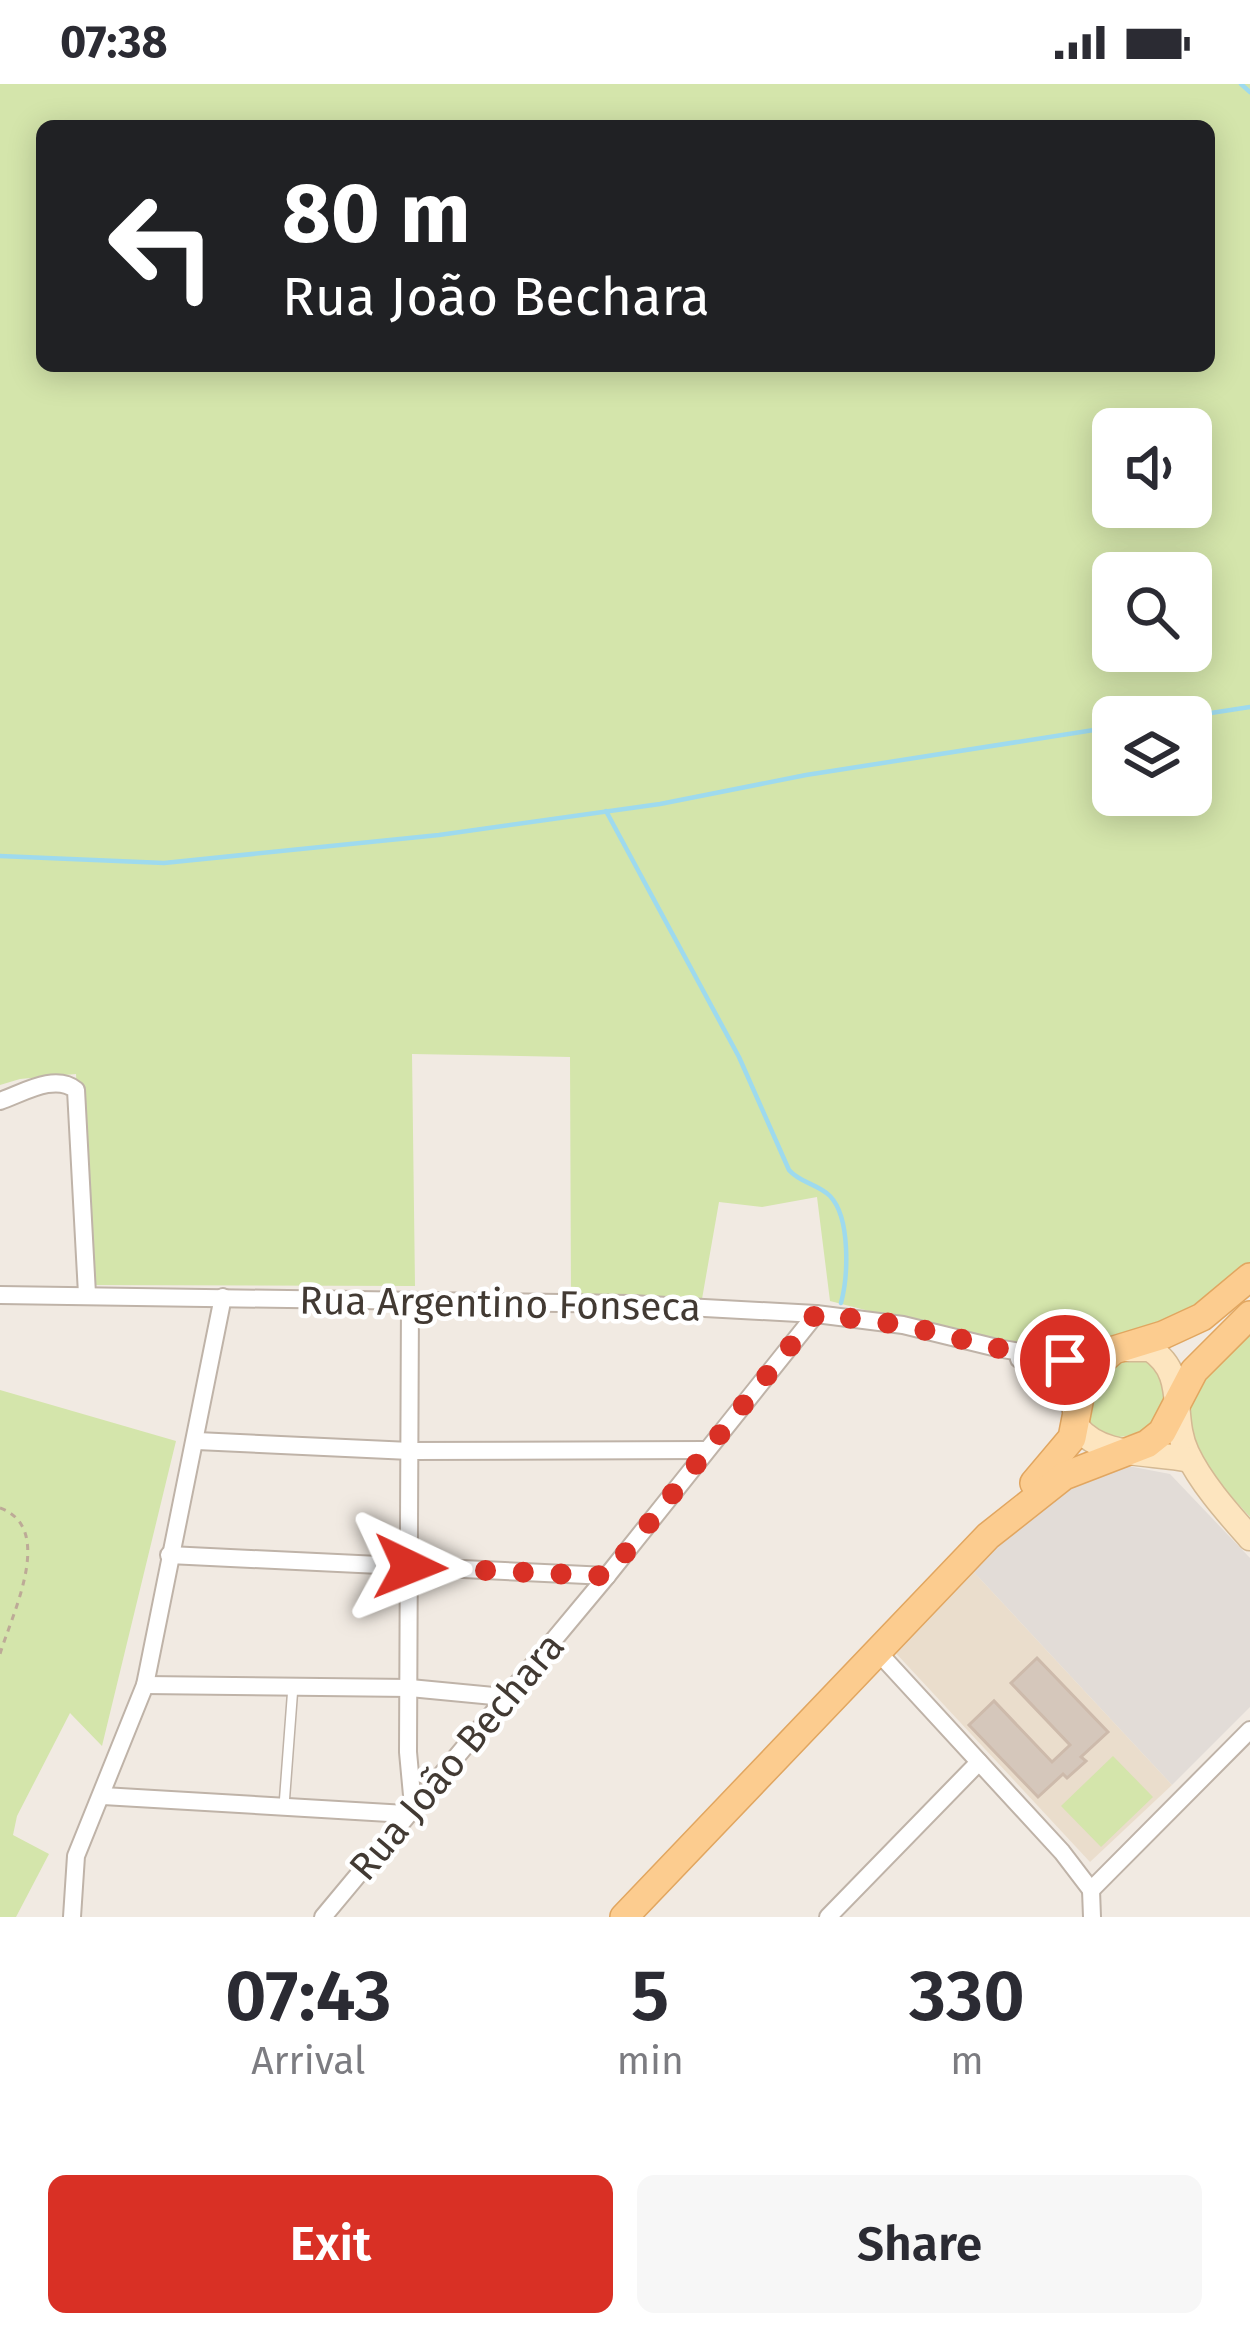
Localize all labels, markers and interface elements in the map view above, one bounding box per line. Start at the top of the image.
text: 07:38 [60,15,168,69]
text: 80 m [282,163,471,264]
icon: left [84,168,240,324]
text: Rua João Bechara [282,265,710,329]
map controls [1092,408,1212,816]
button: sound [1092,408,1212,528]
button: search [1092,552,1212,672]
button: layers [1092,696,1212,816]
street label: Rua Argentino Fonseca [299,1277,701,1331]
pin [1014,1309,1116,1411]
icon: arrive [1032,1327,1098,1393]
position arrow [347,1504,473,1630]
street label: Rua João Bechara [340,1623,574,1890]
text: 07:43 [225,1953,392,2039]
text: 5 [631,1953,669,2039]
text: 330 [909,1953,1025,2039]
text: Arrival [251,2038,365,2084]
text: min [617,2038,684,2084]
text: m [950,2038,984,2084]
button: Exit [48,2175,613,2313]
button: Share [637,2175,1202,2313]

